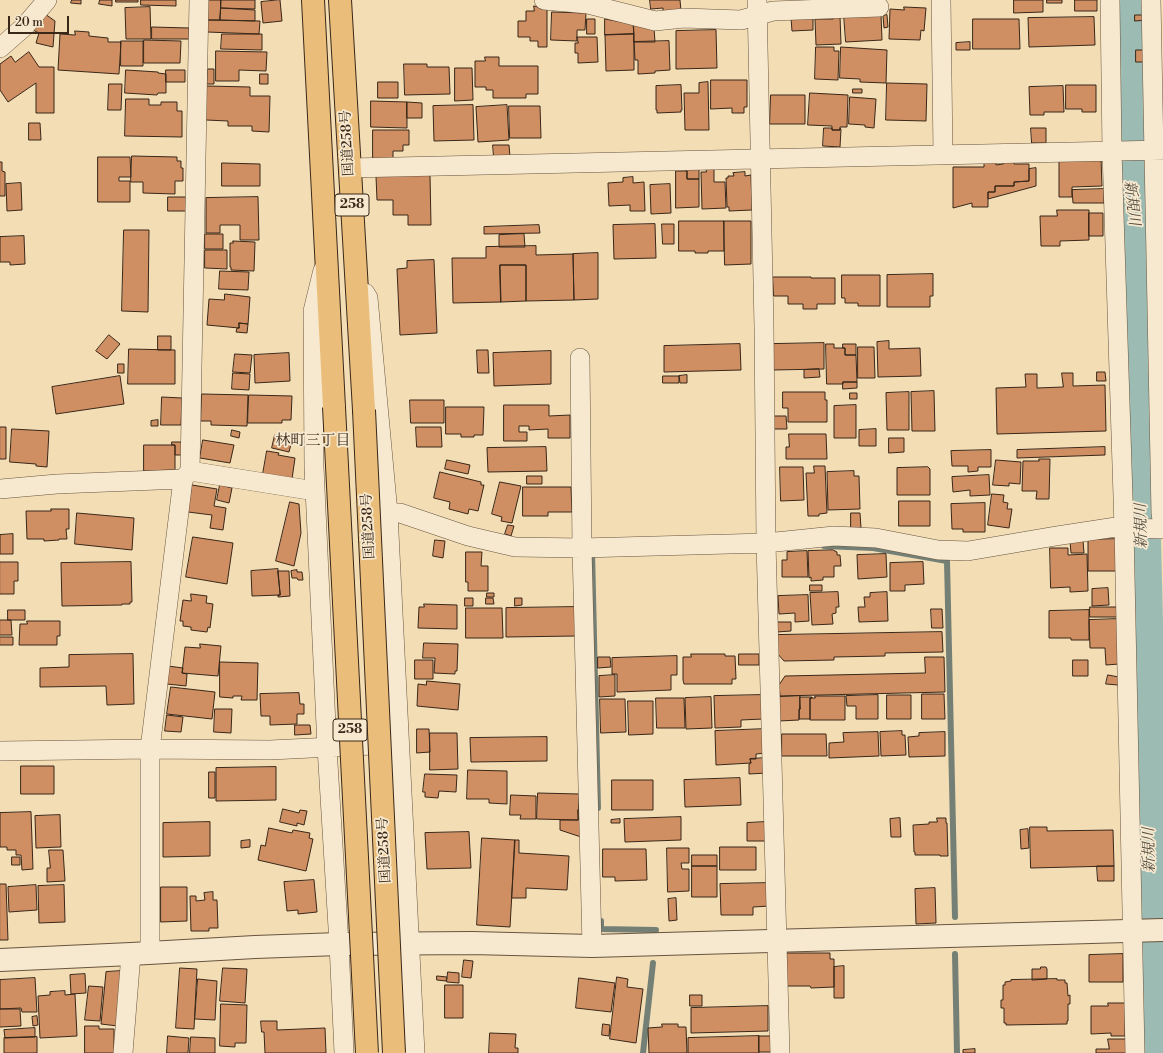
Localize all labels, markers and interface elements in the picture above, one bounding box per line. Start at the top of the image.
scale bar [10,8,71,34]
text: 20 m [15,15,43,30]
street label: 国道258号 [338,109,358,177]
water label: 新規川 [1119,180,1143,226]
road number: 258 [335,194,369,216]
district label: 林町三丁目 [276,432,350,450]
street label: 国道258号 [359,492,379,560]
water label: 新規川 [1133,503,1151,549]
road number: 258 [333,719,367,741]
street label: 国道258号 [375,816,395,884]
water label: 新規川 [1141,827,1159,873]

